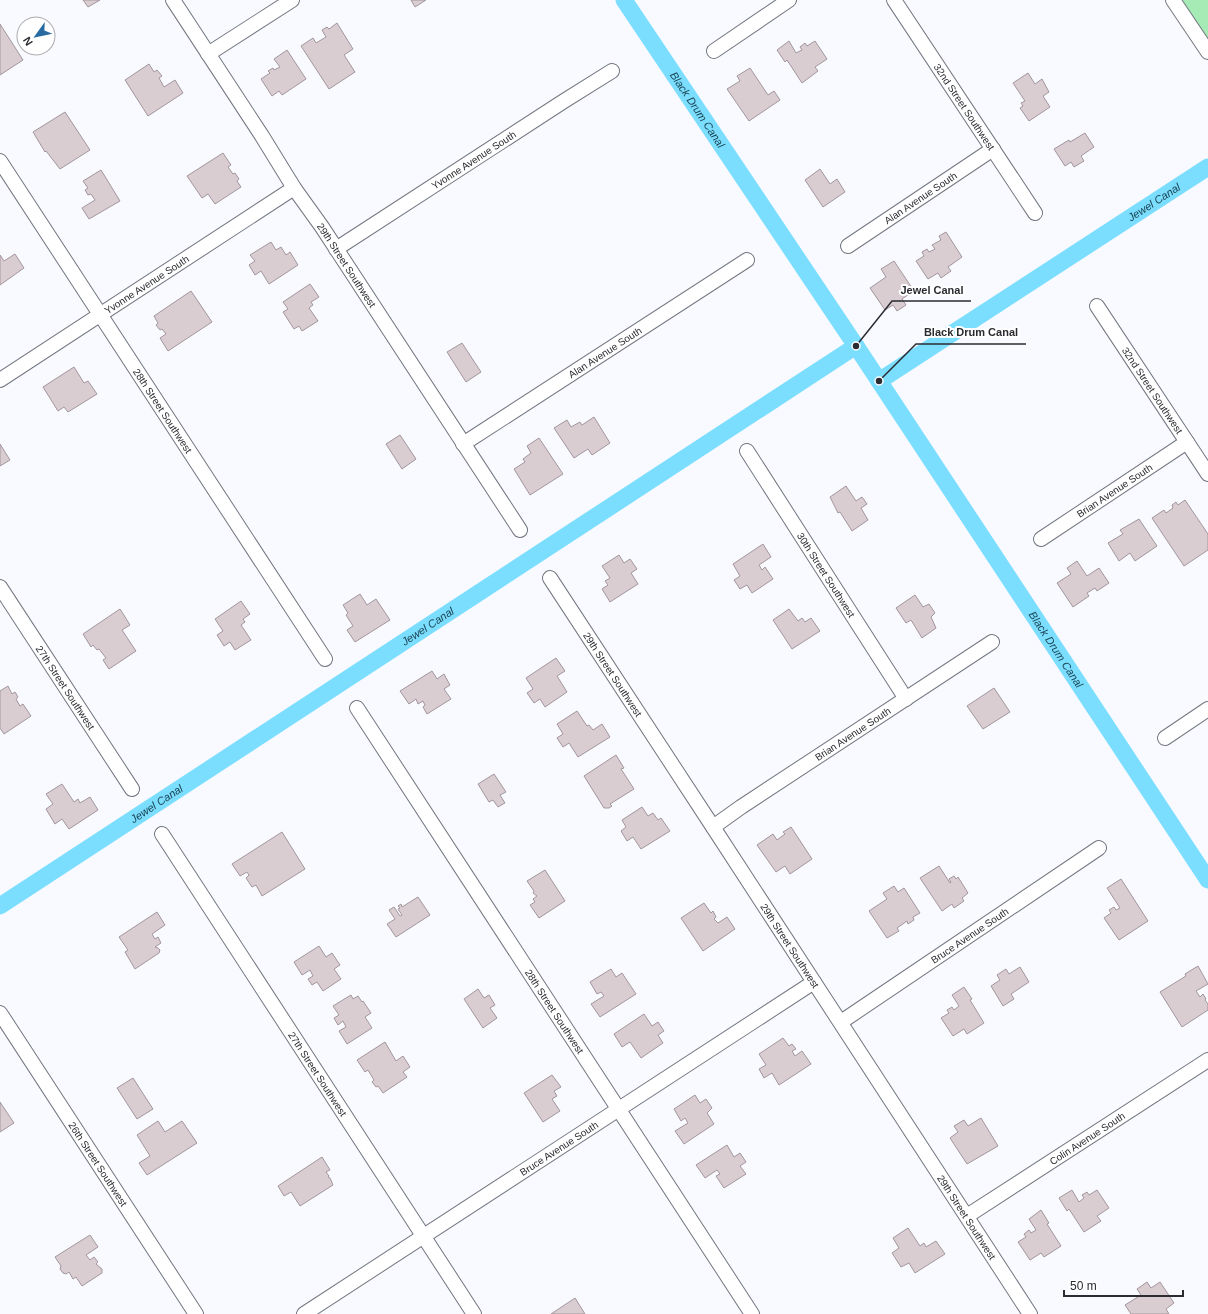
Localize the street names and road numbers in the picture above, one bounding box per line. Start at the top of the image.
street label: 32nd Street Southwest [932,62,997,152]
street label: Yvonne Avenue South [430,129,518,191]
street label: Alan Avenue South [882,170,959,226]
street label: 29th Street Southwest [315,221,378,310]
street label: Yvonne Avenue South [103,253,191,316]
street label: Alan Avenue South [566,325,644,380]
street label: 32nd Street Southwest [1120,345,1185,436]
street label: 28th Street Southwest [131,367,194,455]
street label: Brian Avenue South [1075,462,1154,520]
street label: 30th Street Southwest [795,531,857,620]
street label: 29th Street Southwest [581,630,644,719]
street label: 27th Street Southwest [34,644,97,732]
street label: Brian Avenue South [813,705,893,763]
street label: 29th Street Southwest [758,902,821,990]
street label: Bruce Avenue South [929,906,1011,966]
street label: 28th Street Southwest [523,967,586,1056]
street label: 27th Street Southwest [286,1030,349,1119]
street label: Colin Avenue South [1048,1110,1127,1167]
street label: Bruce Avenue South [518,1119,600,1178]
street label: 26th Street Southwest [66,1120,129,1209]
street label: 29th Street Southwest [935,1173,998,1262]

